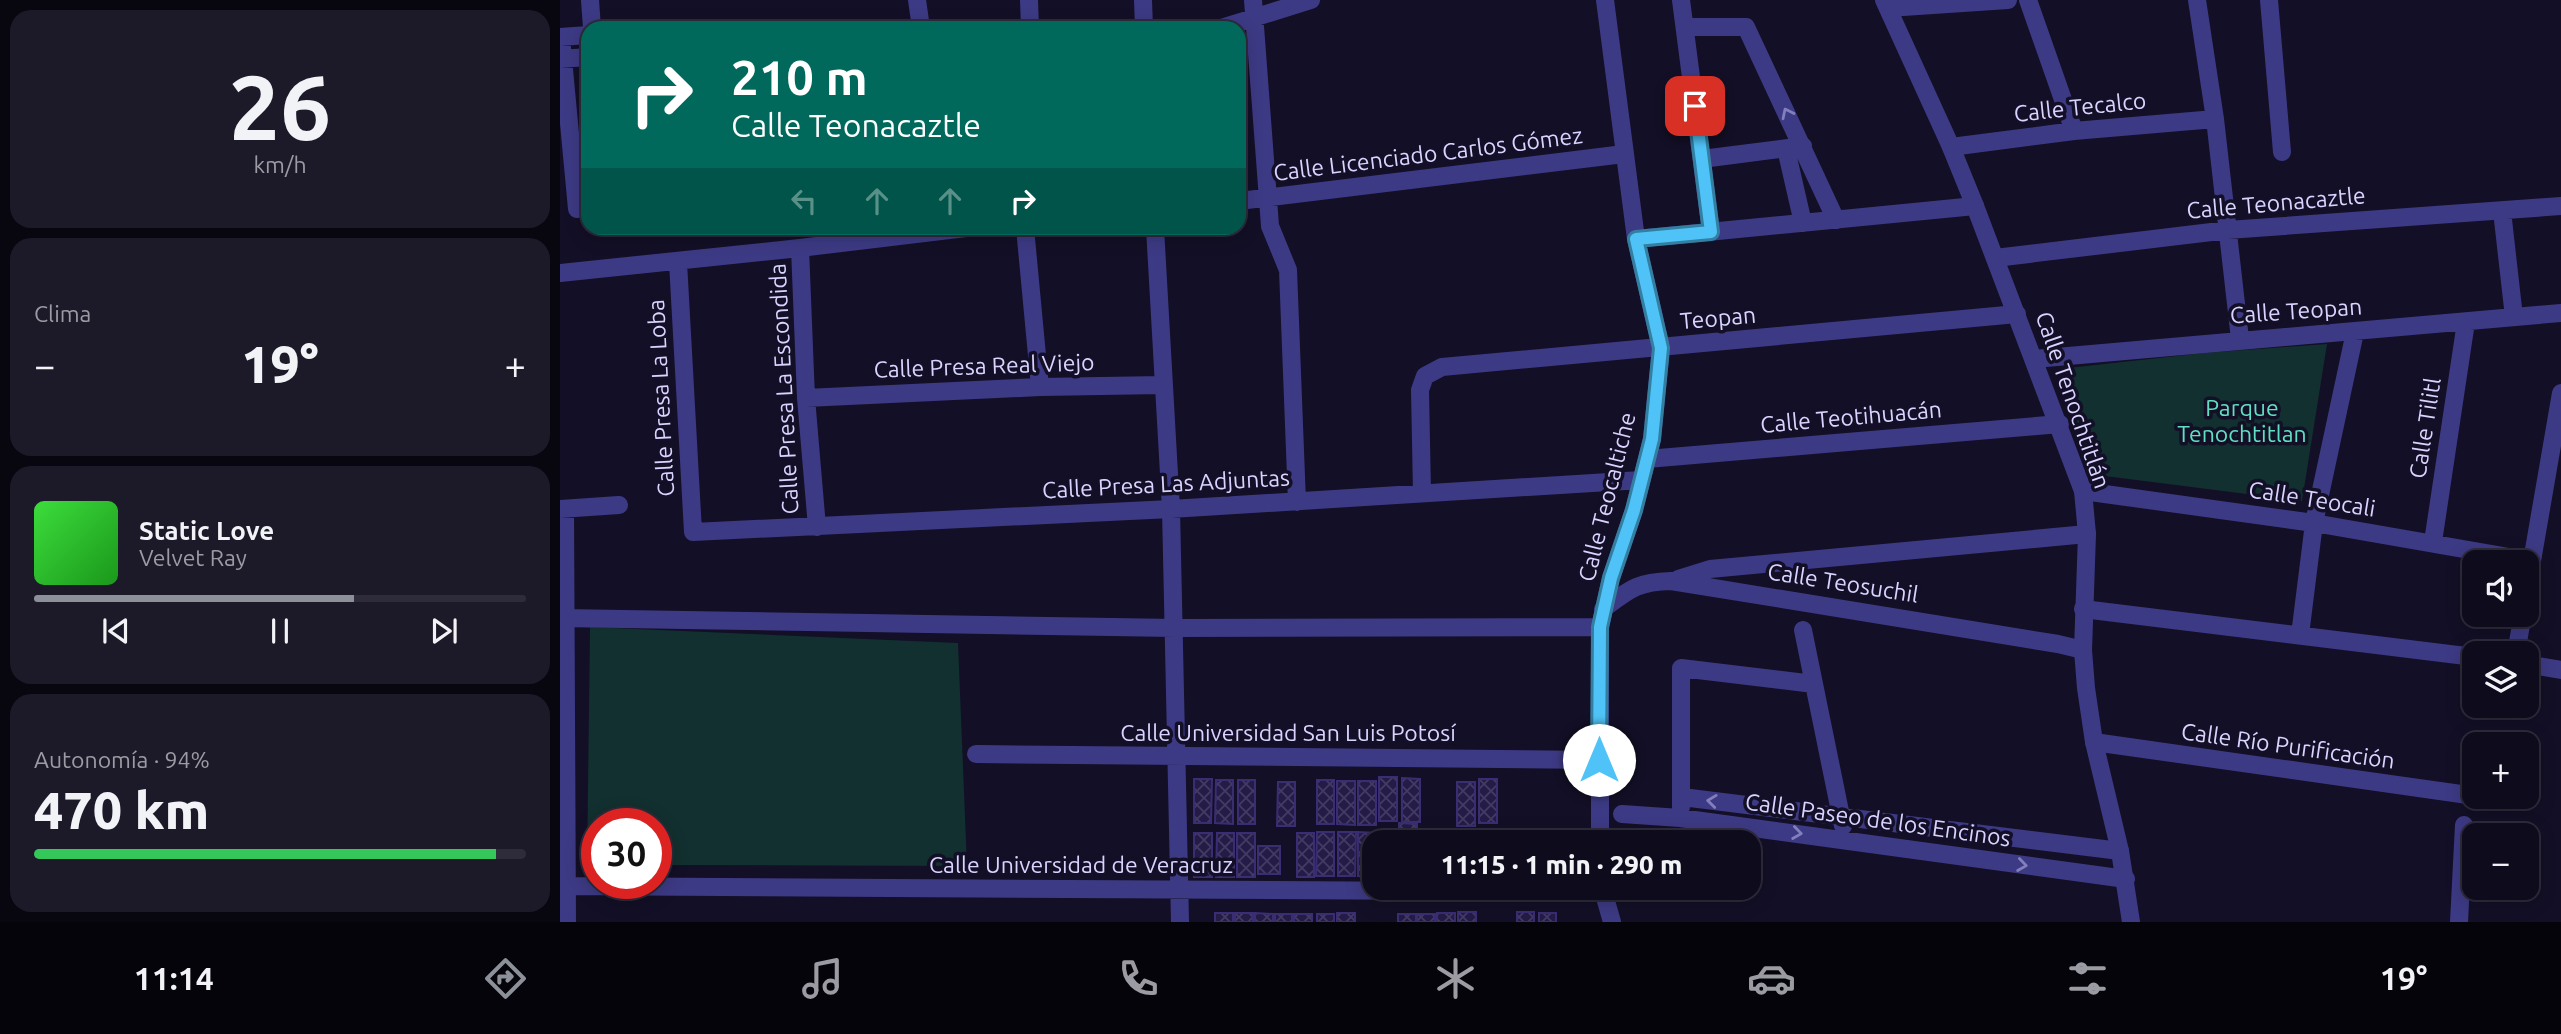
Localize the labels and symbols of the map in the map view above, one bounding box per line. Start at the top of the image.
pin [1665,76,1725,136]
street label: Calle Tecalco [2013,87,2147,126]
one-way arrow [1782,108,1796,120]
street label: Calle Licenciado Carlos Gómez [1272,122,1584,185]
street label: Calle Teonacaztle [2185,182,2366,223]
street label: Calle Presa La Escondida [764,263,803,515]
street label: Calle Teopan [2229,293,2363,328]
street label: Calle Presa La Loba [643,299,678,497]
street label: Teopan [1679,302,1757,333]
street label: Calle Tenochtitlán [2031,308,2115,492]
street label: Calle Presa Real Viejo [873,349,1095,382]
street label: Calle Tilitl [2404,376,2445,480]
park label: Parque Tenochtitlan [2177,395,2307,446]
street label: Calle Teotihuacán [1759,396,1943,437]
street label: Calle Teocaltiche [1573,410,1640,584]
street label: Calle Presa Las Adjuntas [1041,465,1290,502]
street label: Calle Teocali [2247,476,2377,521]
street label: Calle Teosuchil [1766,558,1920,607]
street label: Calle Río Purificación [2180,718,2397,773]
street label: Calle Universidad San Luis Potosí [1120,720,1456,745]
position arrow [1562,723,1636,797]
street label: Calle Paseo de los Encinos [1744,788,2012,851]
one-way arrow [1707,793,1718,808]
speed limit sign: 30 [581,808,672,899]
one-way arrow [1791,826,1803,841]
street label: Calle Universidad de Veracruz [929,852,1233,877]
one-way arrow [2016,857,2028,872]

